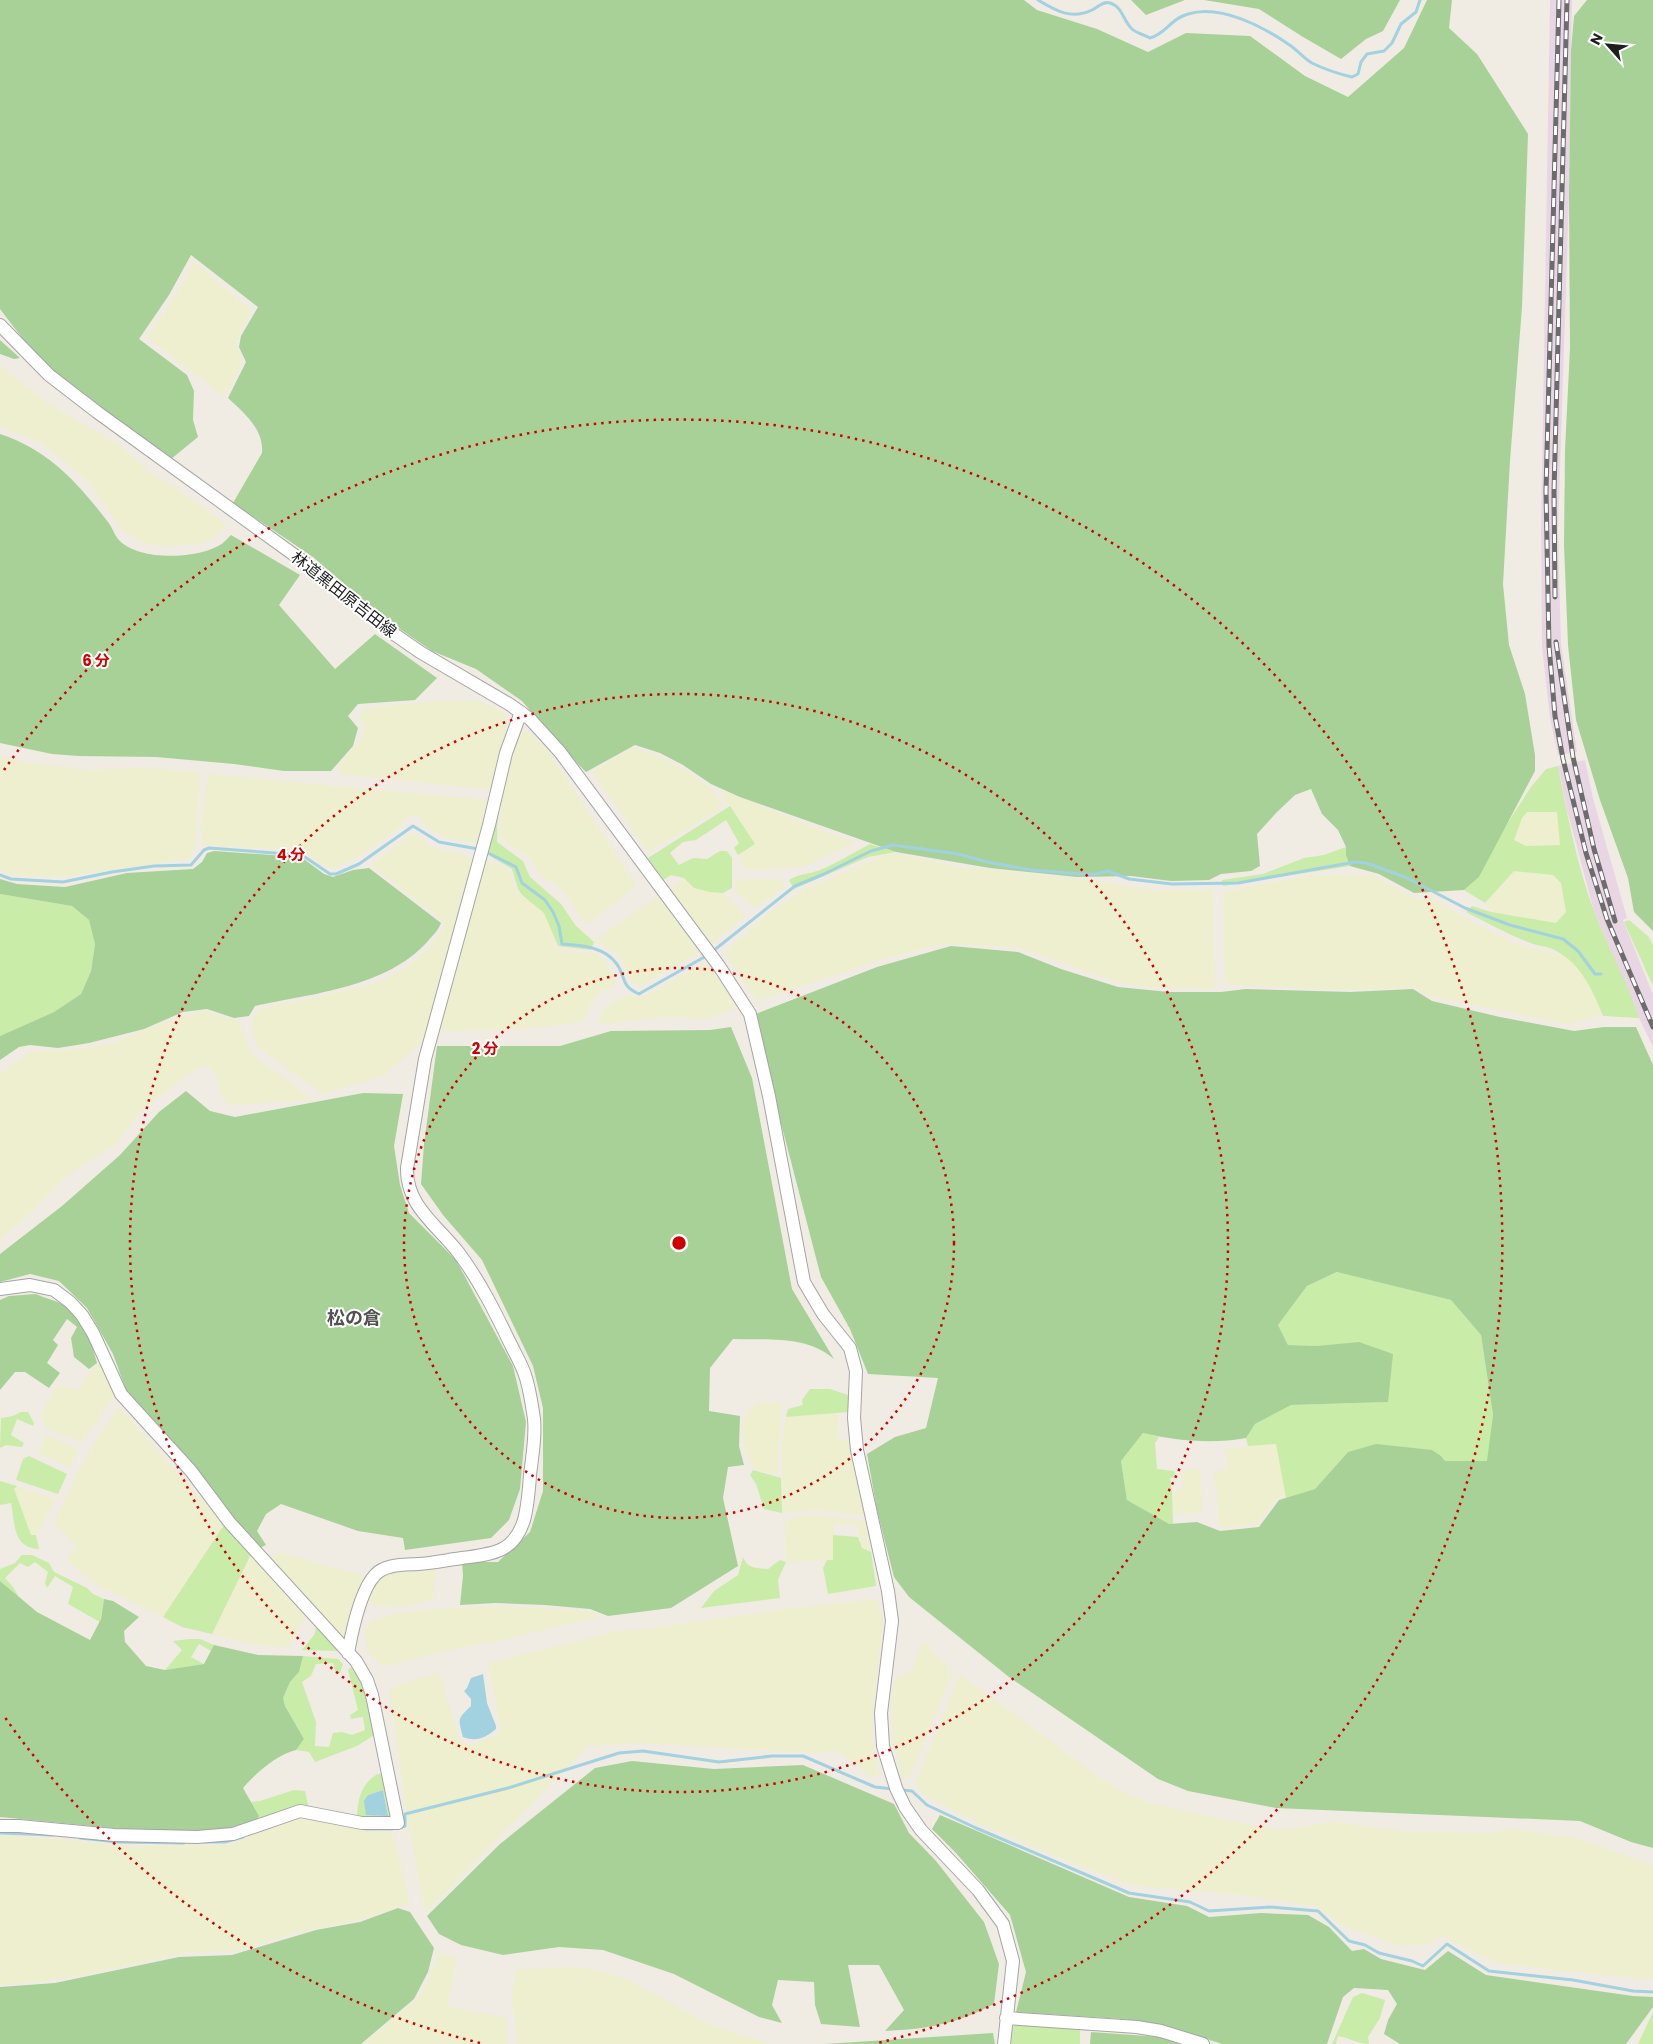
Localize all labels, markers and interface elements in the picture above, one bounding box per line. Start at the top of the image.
north arrow [1583,20,1633,70]
text: N [1585,30,1608,48]
street label: 林道黒田原吉田線 [286,546,401,643]
text: 6 分 [82,650,110,671]
text: 4 分 [277,844,305,865]
text: 2 分 [472,1038,498,1059]
centre of rings [670,1234,688,1252]
district label: 松の倉 [327,1305,381,1330]

